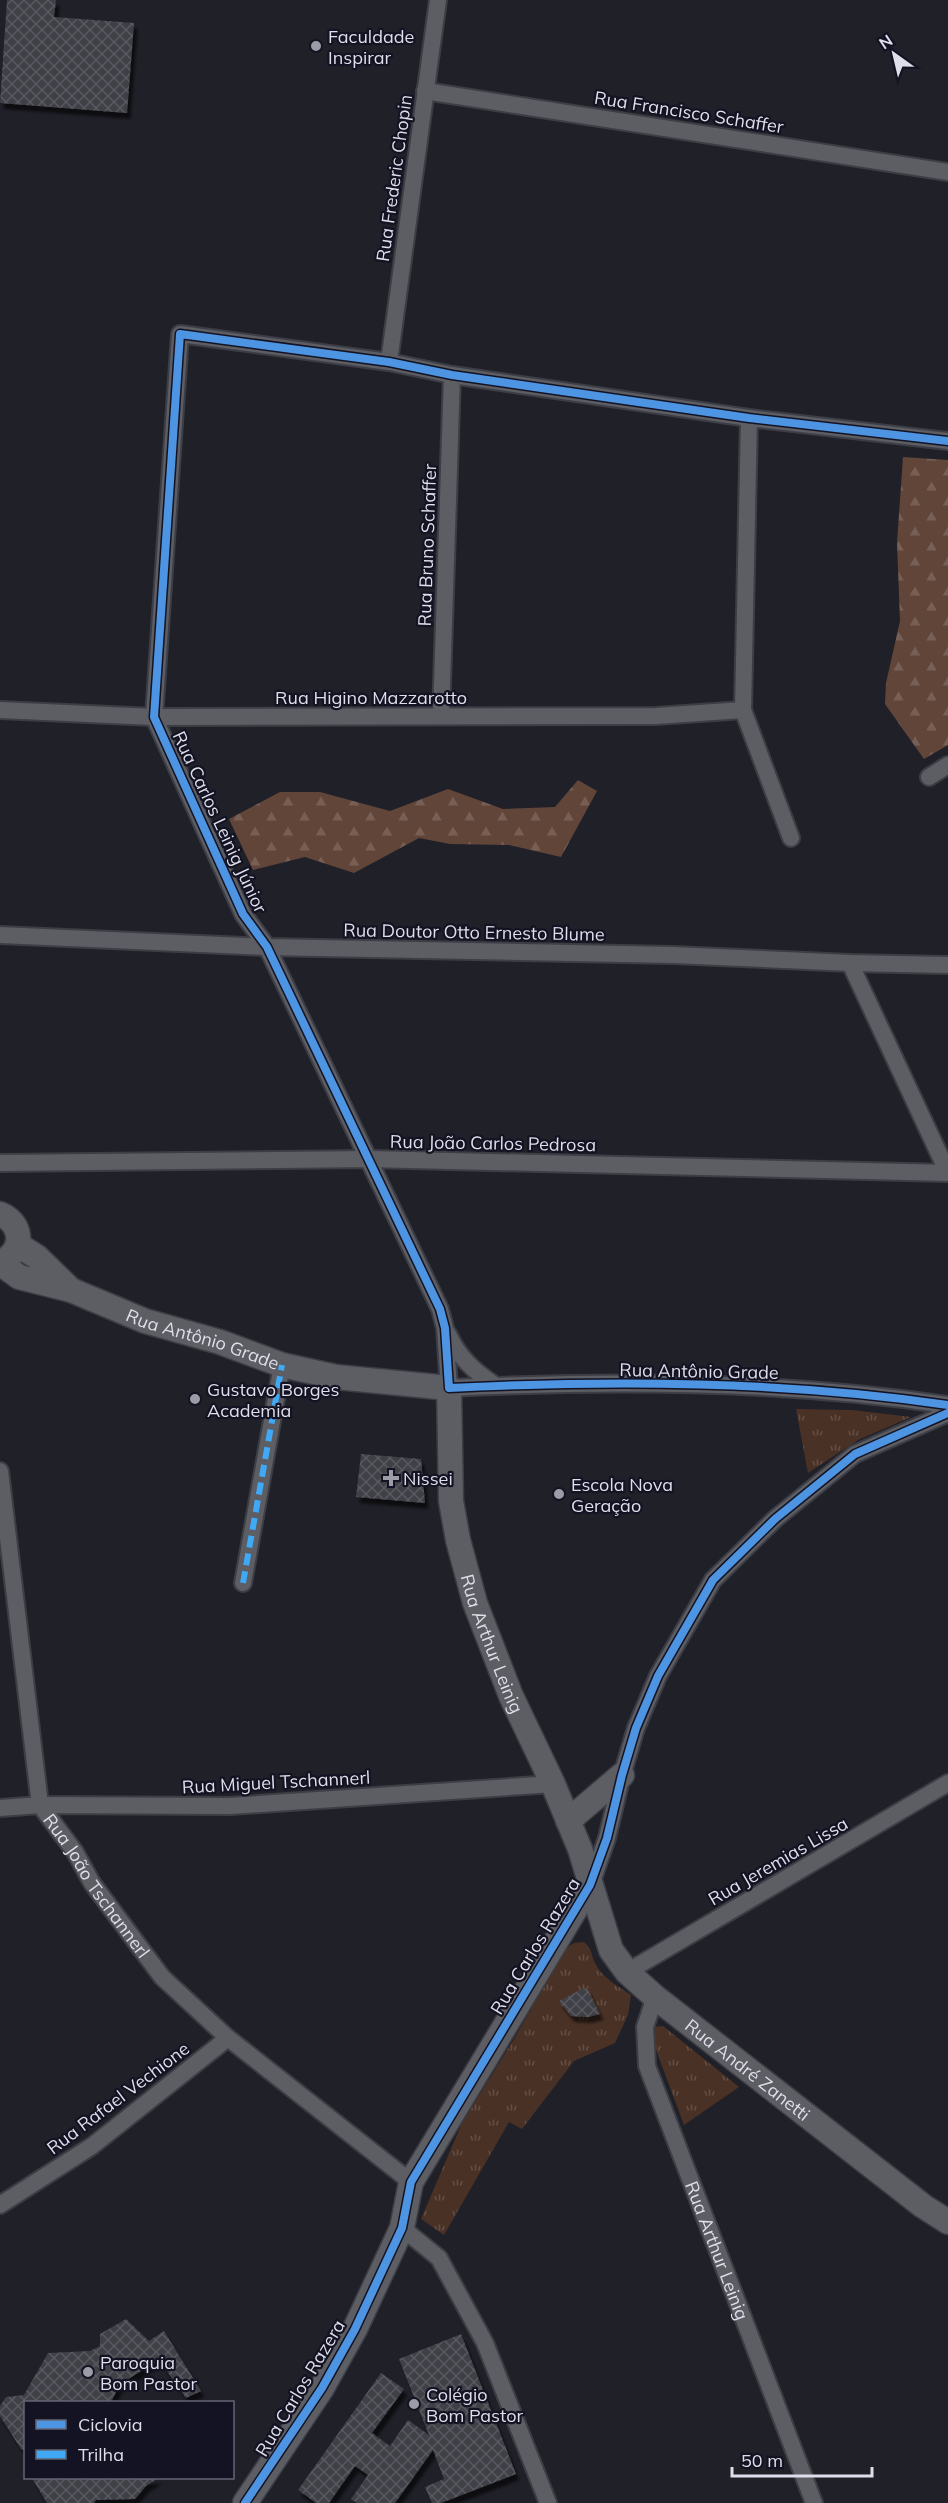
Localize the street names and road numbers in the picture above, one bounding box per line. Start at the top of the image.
street label: Rua Francisco Schaffer [593,86,786,138]
street label: Rua Frederic Chopin [371,93,417,263]
street label: Rua Bruno Schaffer [413,463,441,627]
street label: Rua Higino Mazzarotto [275,686,467,709]
street label: Rua Carlos Leinig Júnior [168,727,272,917]
street label: Rua Doutor Otto Ernesto Blume [343,918,605,946]
street label: Rua João Carlos Pedrosa [390,1130,596,1156]
street label: Rua Antônio Grade [123,1303,283,1375]
street label: Rua Antônio Grade [619,1358,779,1384]
street label: Rua Arthur Leinig [456,1571,529,1717]
street label: Rua Miguel Tschannerl [181,1766,371,1798]
street label: Rua João Tschannerl [39,1809,155,1962]
street label: Rua Jeremias Lissa [704,1812,852,1910]
street label: Rua Carlos Razera [485,1874,585,2018]
street label: Rua André Zanetti [681,2014,815,2125]
street label: Rua Rafael Vechione [42,2037,194,2159]
street label: Rua Arthur Leinig [681,2178,754,2323]
street label: Rua Carlos Razera [250,2316,350,2460]

